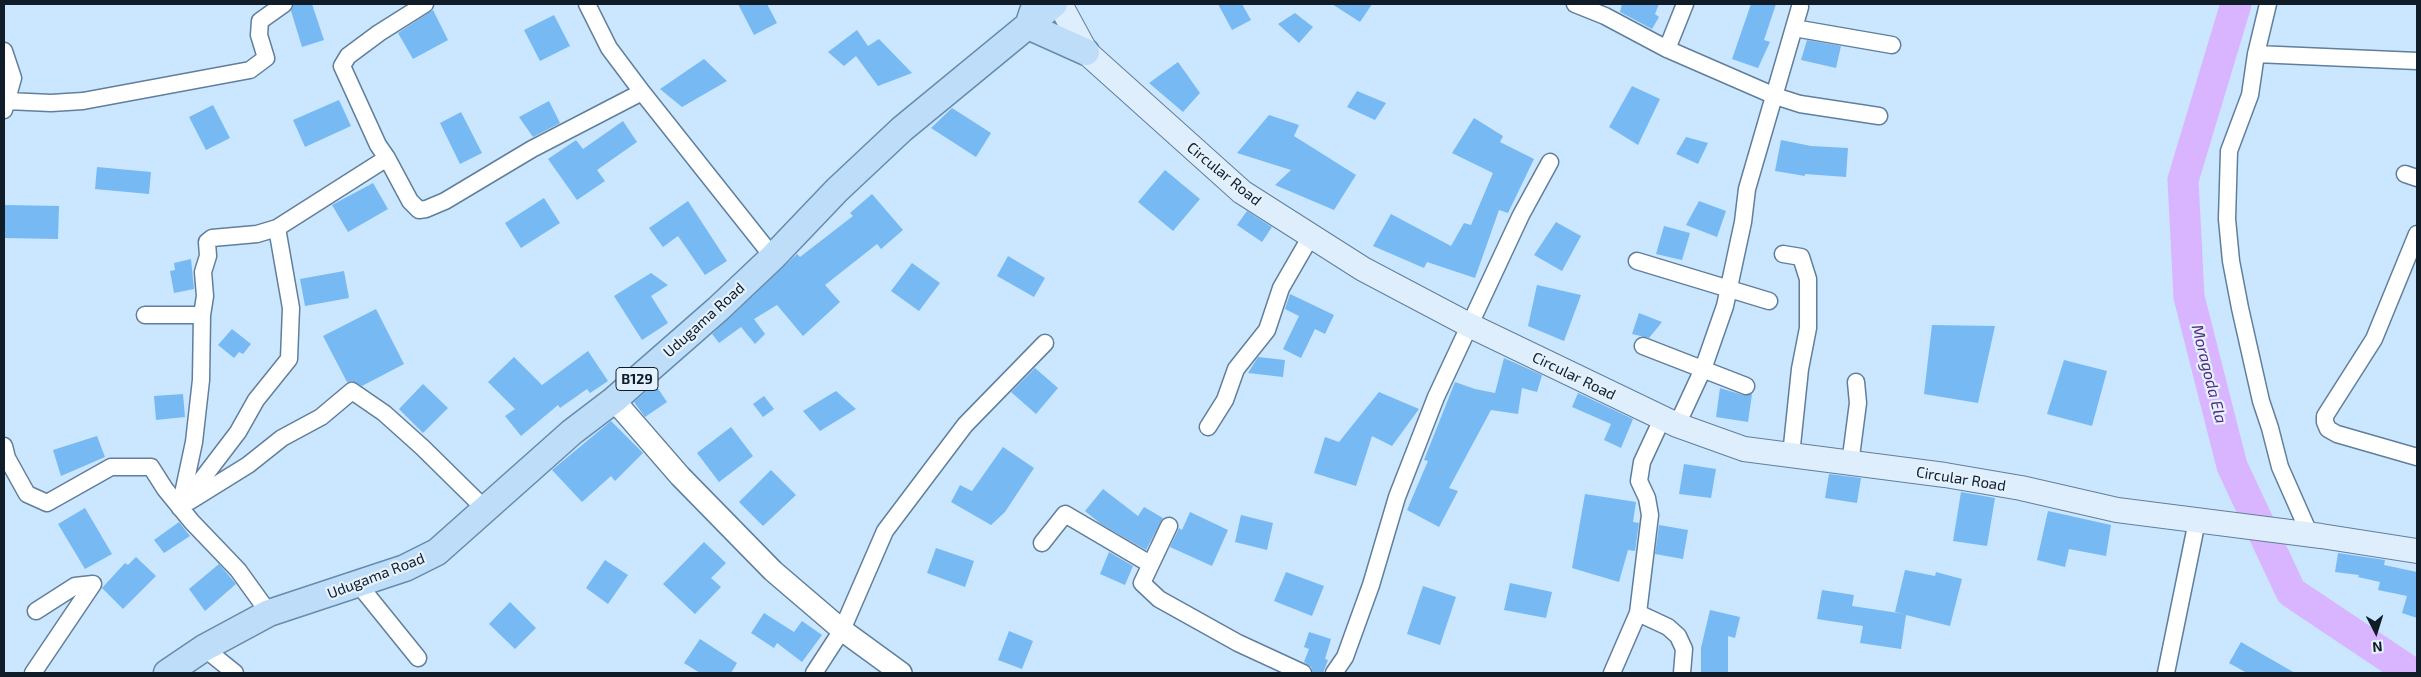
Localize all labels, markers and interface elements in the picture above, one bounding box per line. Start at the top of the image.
street label: Circular Road [1183,139,1265,209]
street label: Udugama Road [660,279,748,361]
water label: Moragoda Ela [2187,323,2231,425]
street label: Circular Road [1529,348,1619,404]
road number: B129 [616,368,658,390]
street label: Circular Road [1915,463,2007,495]
street label: Udugama Road [325,549,427,603]
north arrow [2351,607,2401,657]
text: N [2372,639,2383,656]

